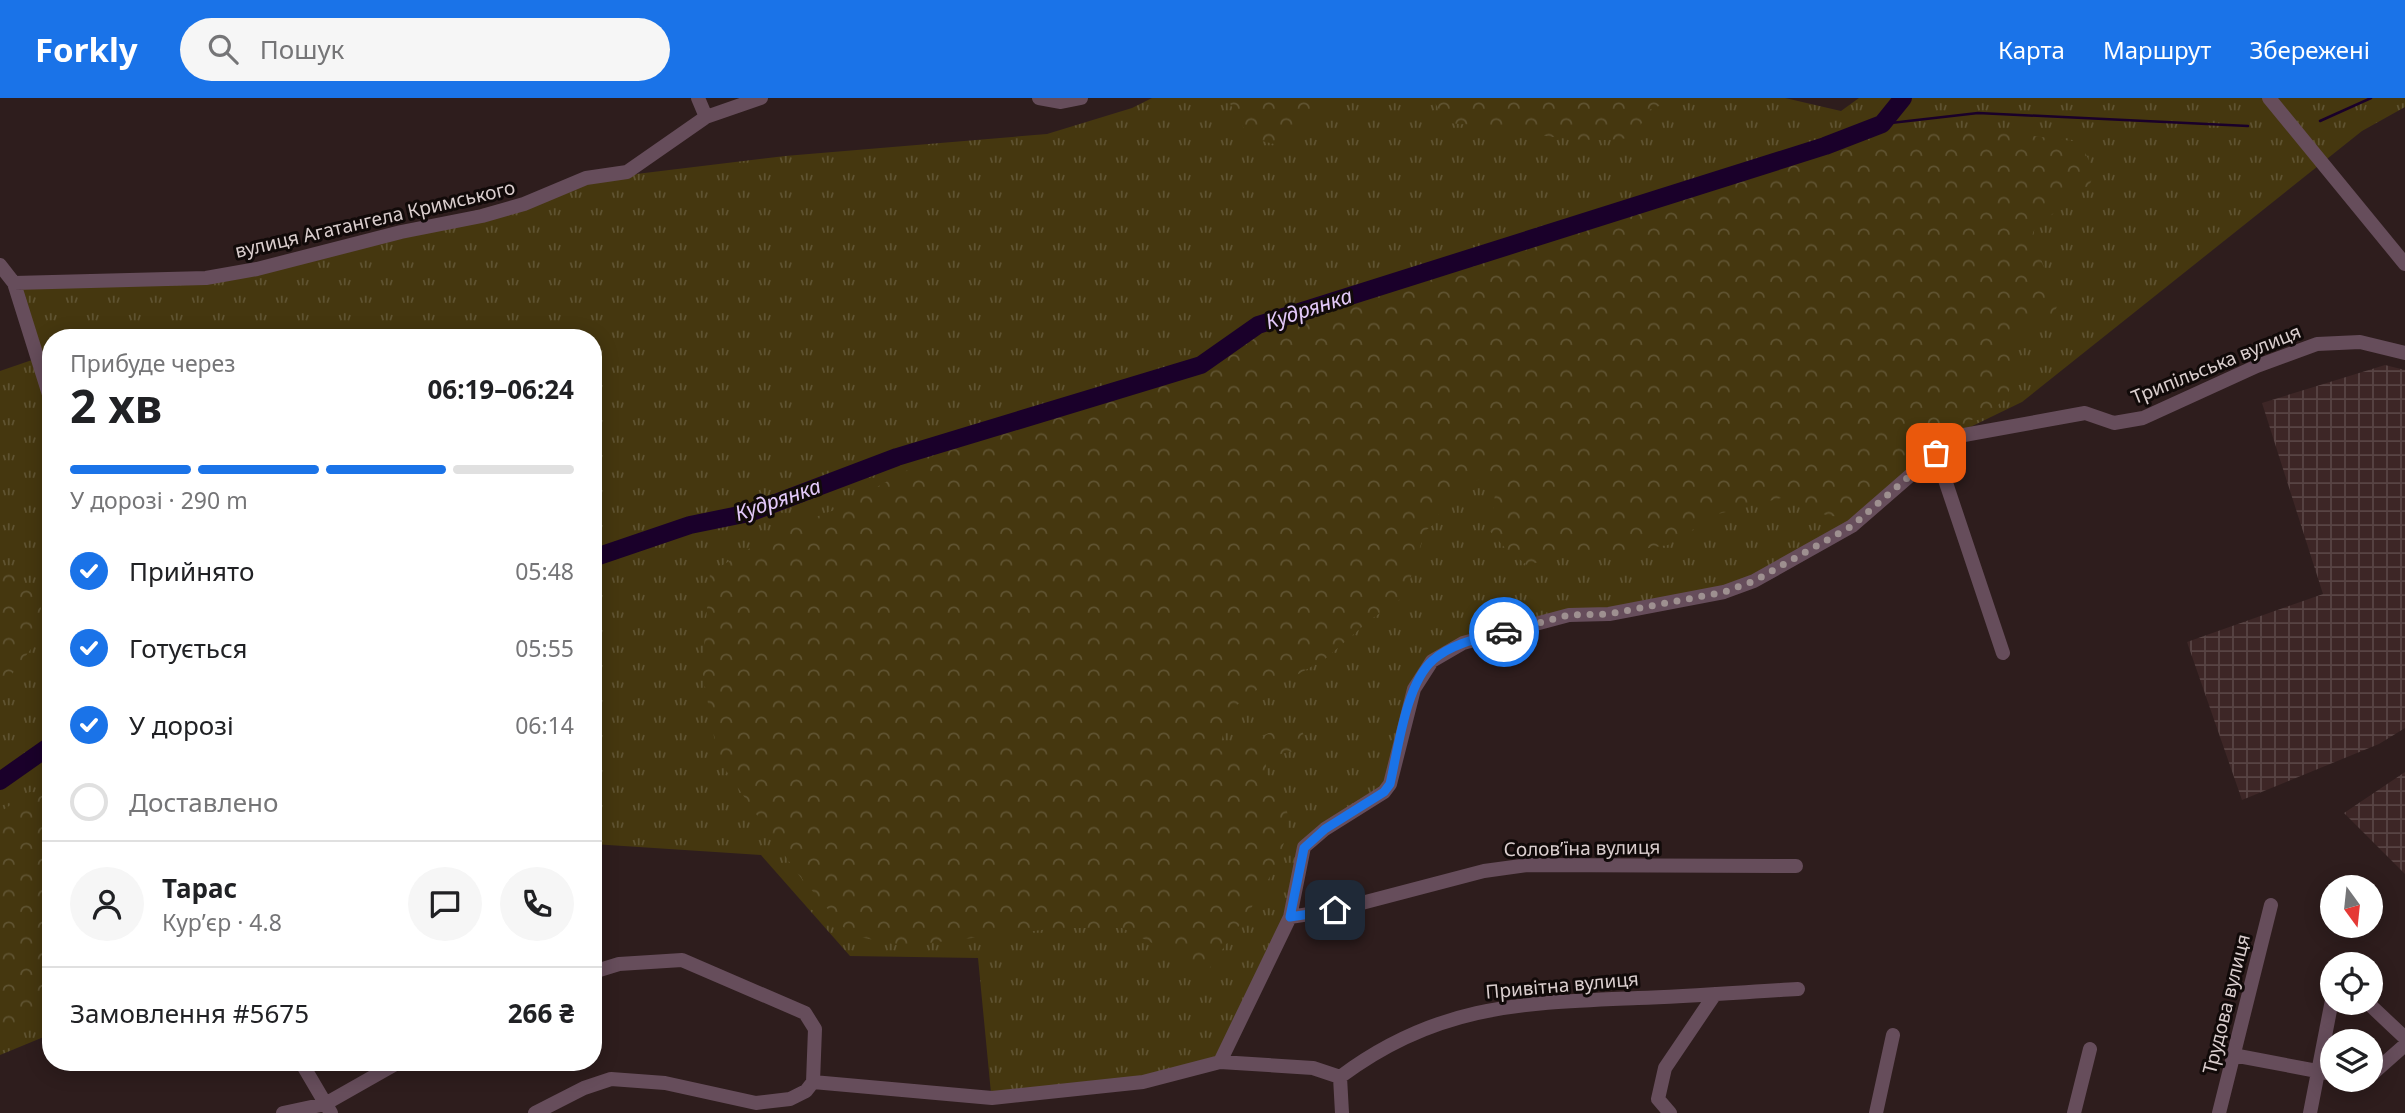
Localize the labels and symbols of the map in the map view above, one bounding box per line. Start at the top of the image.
street label: вулиця Агатангела Кримського [232,174,518,264]
water label: Кудрянка [1262,281,1356,335]
street label: Трипільська вулиця [2127,318,2305,410]
pin [1906,423,1966,483]
water label: Кудрянка [731,471,825,527]
courier [1469,597,1539,667]
street label: Соловʼїна вулиця [1503,834,1661,862]
north arrow [2320,875,2384,938]
pin [1305,880,1365,940]
street label: Трудова вулиця [2196,931,2256,1077]
street label: Привітна вулиця [1484,965,1640,1005]

